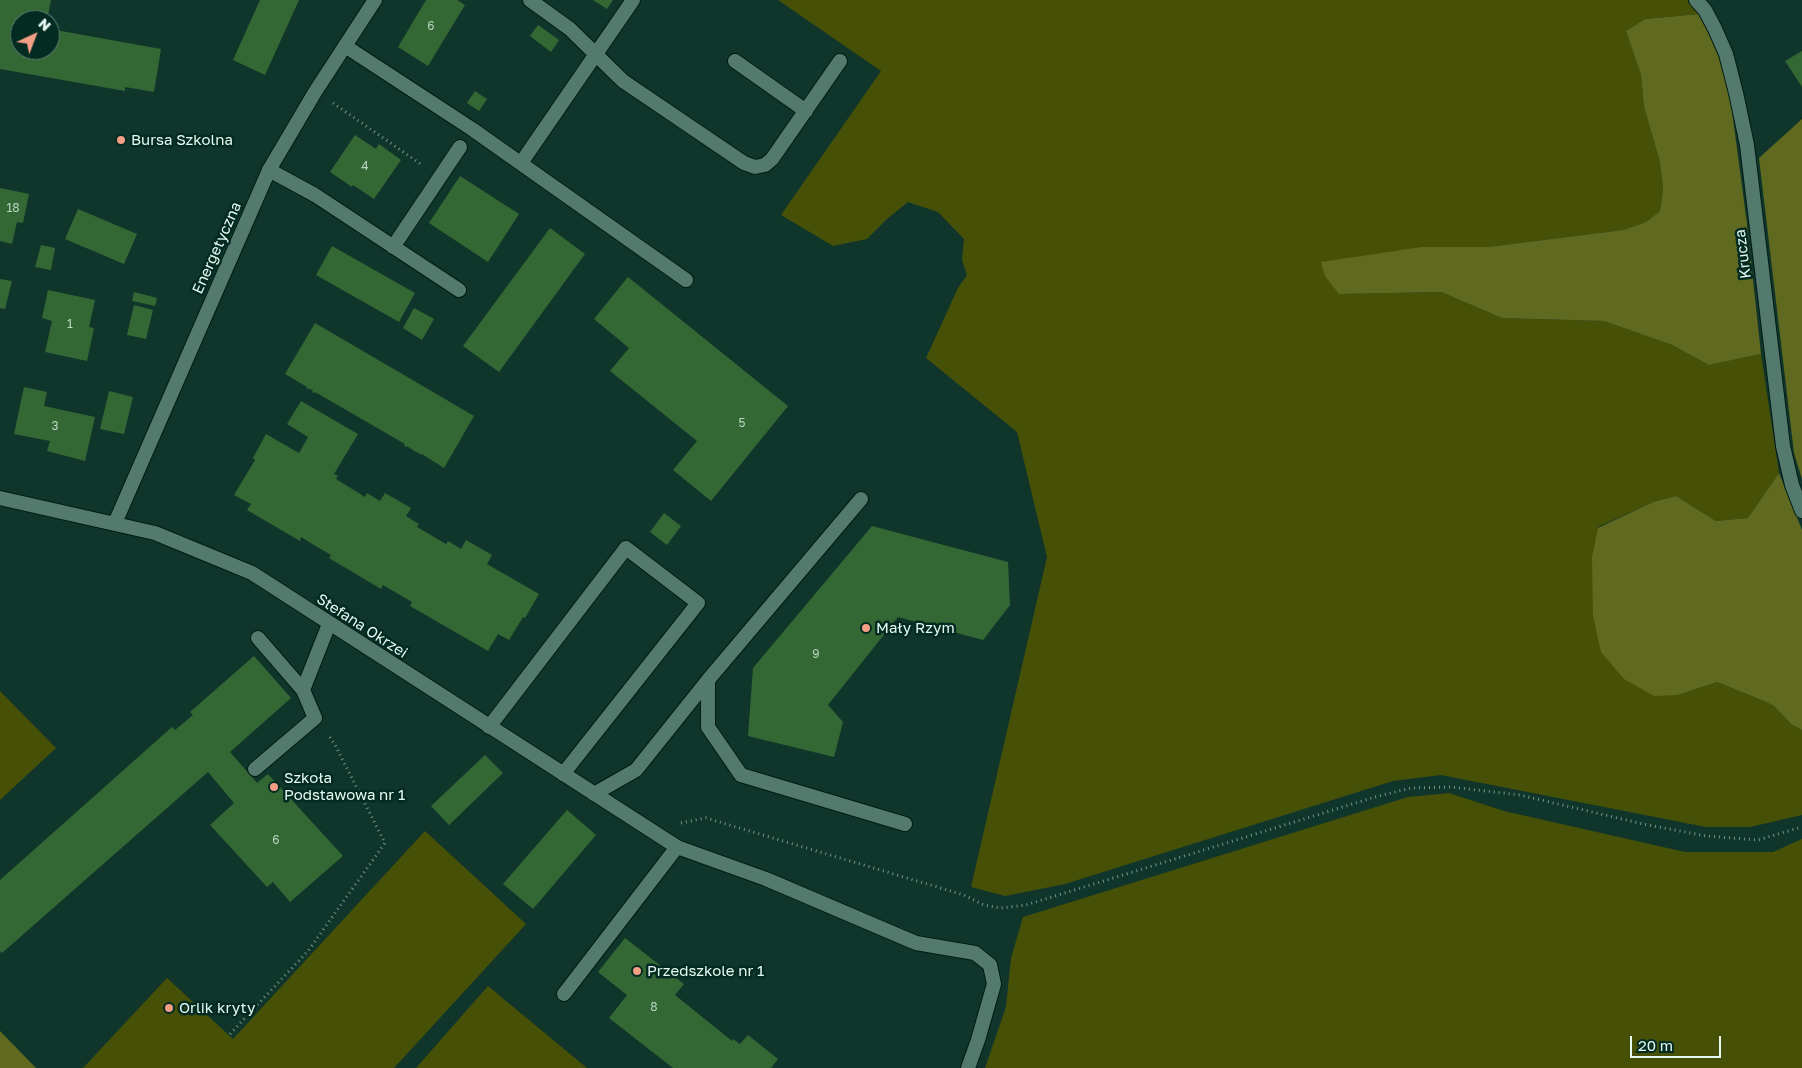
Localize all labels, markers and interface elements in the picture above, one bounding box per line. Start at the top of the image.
north arrow [10,10,60,60]
text: N [35,15,55,34]
house number: 6 [427,19,435,33]
place label: Bursa Szkolna [131,131,233,149]
marker: Bursa Szkolna [115,134,127,146]
house number: 4 [361,159,369,173]
street label: Energetyczna [189,199,245,297]
house number: 18 [6,201,20,215]
street label: Krucza [1731,228,1755,280]
house number: 1 [67,317,73,331]
house number: 5 [739,416,745,430]
house number: 3 [51,419,59,433]
street label: Stefana Okrzei [313,590,411,662]
place label: Mały Rzym [876,619,955,637]
marker: Mały Rzym [860,622,872,634]
house number: 9 [812,647,820,661]
place label: Szkoła Podstawowa nr 1 [284,769,405,804]
marker: Szkoła Podstawowa nr 1 [268,781,280,793]
house number: 6 [272,833,280,847]
place label: Przedszkole nr 1 [647,962,764,980]
marker: Przedszkole nr 1 [631,965,643,977]
place label: Orlik kryty [179,999,255,1017]
house number: 8 [650,1000,658,1014]
marker: Orlik kryty [163,1002,175,1014]
scale bar [1632,1026,1723,1058]
text: 20 m [1638,1036,1673,1054]

